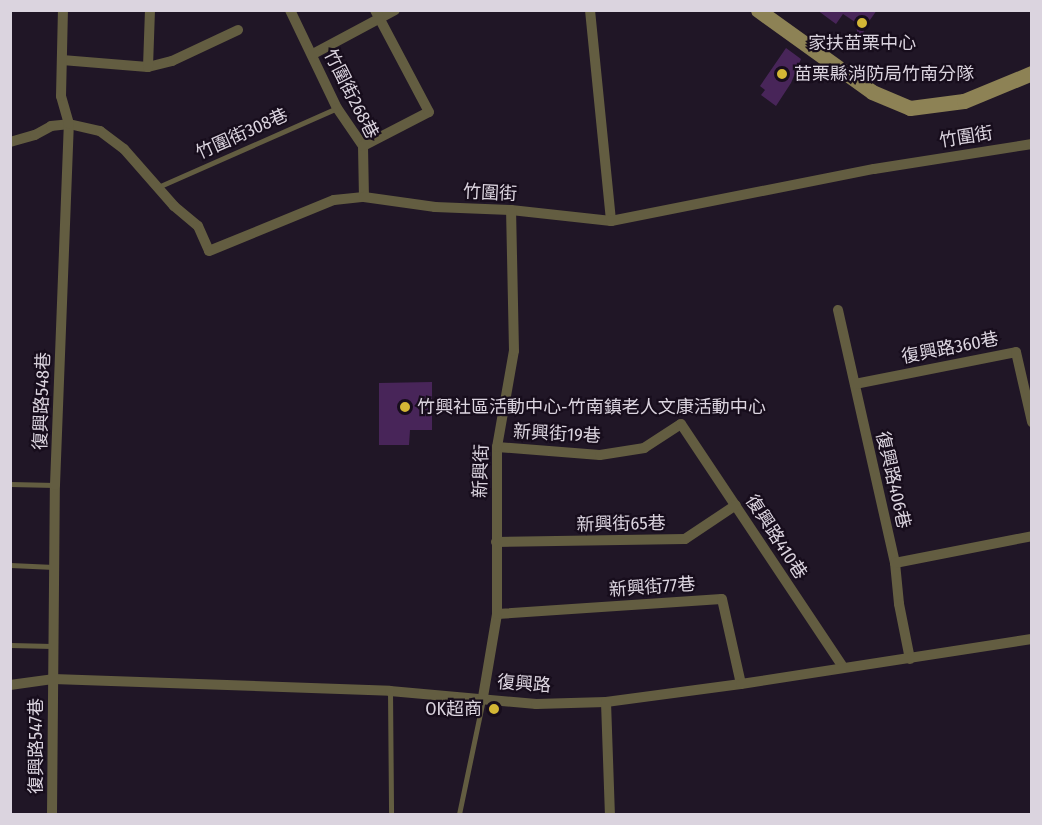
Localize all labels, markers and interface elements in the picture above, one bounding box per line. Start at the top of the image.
marker: 家扶苗栗中心 [855,16,869,30]
place label: 家扶苗栗中心 [808,32,916,54]
street label: 竹圍街268巷 [319,45,383,143]
place label: 苗栗縣消防局竹南分隊 [794,63,974,85]
marker: 苗栗縣消防局竹南分隊 [775,67,789,81]
street label: 竹圍街308巷 [193,104,291,164]
street label: 竹圍街 [938,122,994,152]
street label: 竹圍街 [462,181,518,205]
street label: 復興路360巷 [900,328,1000,368]
street label: 復興路548巷 [29,352,55,450]
place label: 竹興社區活動中心-竹南鎮老人文康活動中心 [417,396,766,418]
marker: 竹興社區活動中心-竹南鎮老人文康活動中心 [398,400,412,414]
street label: 新興街19巷 [513,421,601,447]
street label: 復興路406巷 [871,429,915,531]
street label: 新興街 [469,444,493,498]
street label: 復興路410巷 [741,491,811,583]
street label: 新興街65巷 [576,512,666,536]
street label: 新興街77巷 [608,573,696,601]
street label: 復興路 [496,671,552,697]
street label: 復興路547巷 [25,698,47,794]
place label: OK超商 [425,698,482,720]
marker: OK超商 [487,702,501,716]

